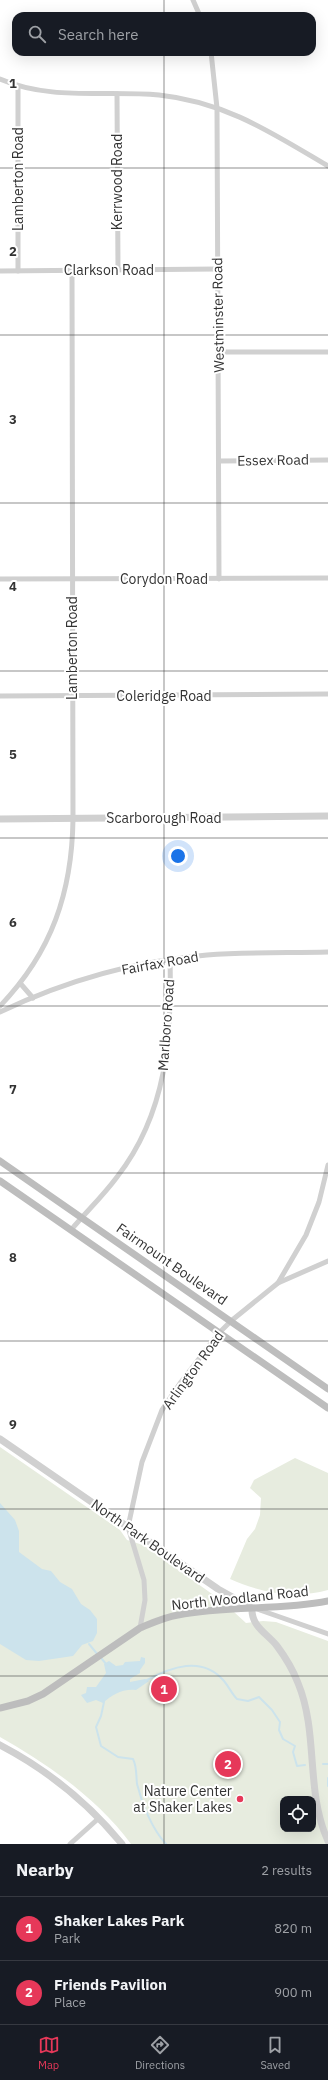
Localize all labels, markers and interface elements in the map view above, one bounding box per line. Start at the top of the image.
search box [12,12,316,56]
icon: search [26,23,48,45]
text: Search here [58,25,138,44]
text: 1 [9,75,17,92]
street label: Lamberton Road [9,127,27,231]
street label: Kerrwood Road [108,134,126,230]
text: 2 [9,243,17,260]
street label: Westminster Road [208,257,228,373]
street label: Clarkson Road [64,261,154,279]
text: 3 [9,411,17,428]
street label: Essex Road [237,450,309,470]
street label: Corydon Road [120,570,208,588]
text: 4 [9,578,17,595]
street label: Lamberton Road [63,596,81,700]
street label: Coleridge Road [116,687,212,705]
text: 5 [9,746,17,763]
street label: Scarborough Road [106,809,222,827]
your location [168,846,188,866]
text: 6 [9,914,17,931]
street label: Fairfax Road [120,947,200,979]
street label: Marlboro Road [154,978,178,1072]
text: 7 [9,1081,17,1098]
street label: Fairmount Boulevard [113,1219,231,1309]
text: 8 [9,1249,17,1266]
street label: Arlington Road [158,1327,228,1413]
text: 9 [9,1416,17,1433]
street label: North Park Boulevard [88,1495,208,1587]
street label: North Woodland Road [170,1582,310,1614]
pin: 1 [151,1674,177,1704]
pin: 2 [215,1749,241,1779]
place label: Nature Center at Shaker Lakes [133,1782,232,1816]
marker: Nature Center at Shaker Lakes [235,1794,245,1804]
map controls [280,1796,316,1832]
button: locate [280,1796,316,1832]
text: Nearby [16,1859,74,1881]
text: 2 results [261,1862,312,1879]
text: Shaker Lakes Park [54,1911,184,1930]
text: 1 [25,1920,33,1937]
text: 820 m [274,1920,312,1937]
text: Park [54,1930,80,1947]
text: Friends Pavilion [54,1975,167,1994]
text: 2 [25,1984,33,2001]
text: 900 m [274,1984,312,2001]
text: Place [54,1994,86,2011]
tab: Map [38,2034,60,2072]
tab: Directions [135,2034,185,2072]
tab: Saved [260,2034,290,2072]

